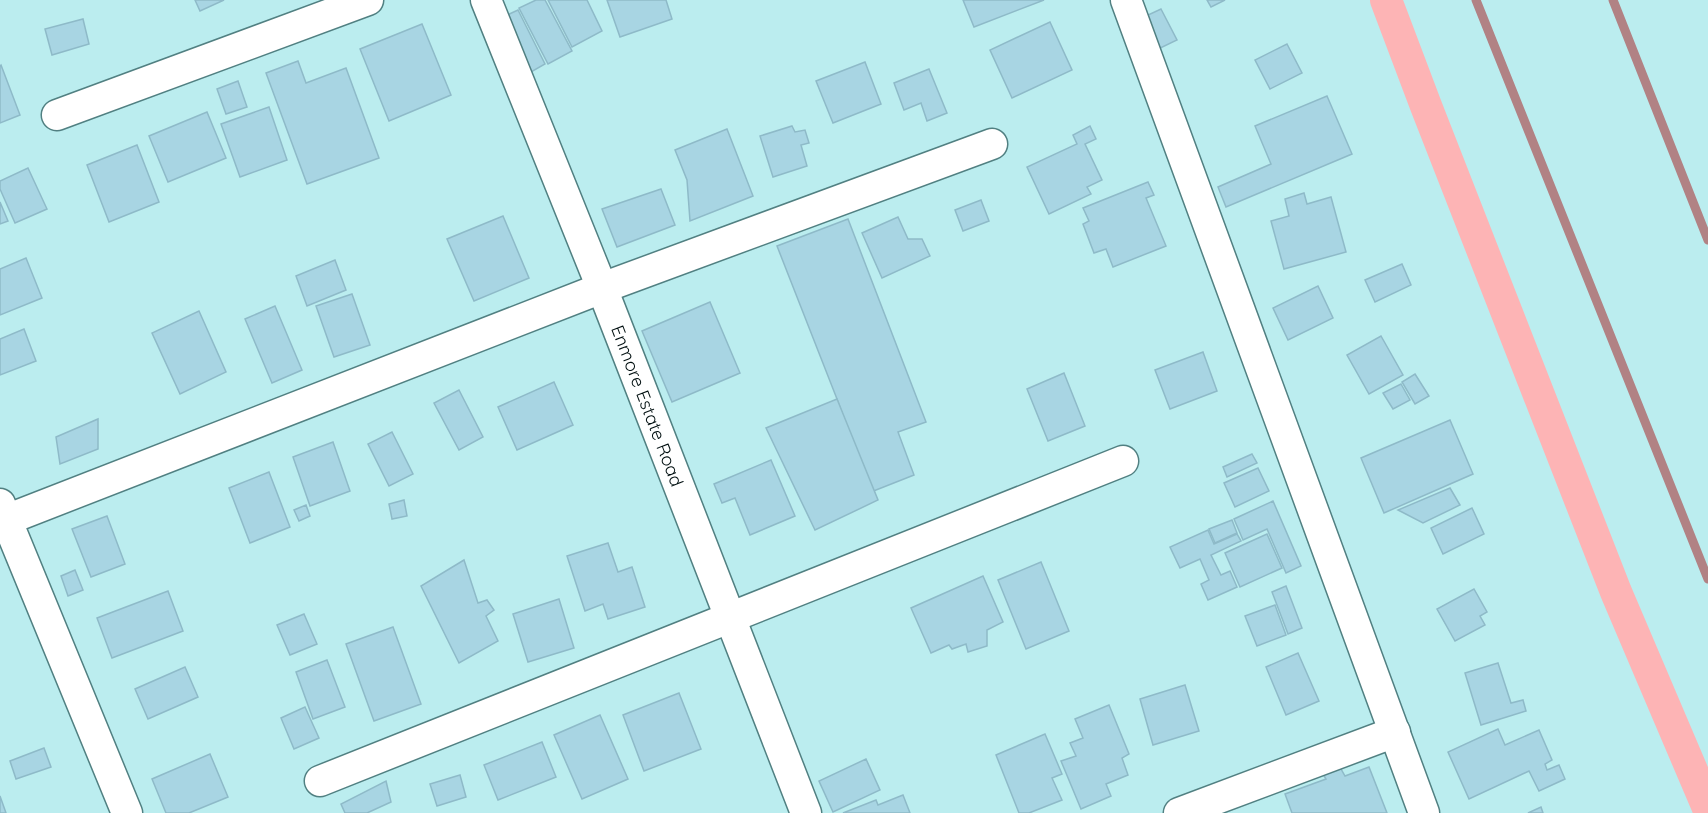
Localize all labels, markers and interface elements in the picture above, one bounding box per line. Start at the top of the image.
street label: Enmore Estate Road [606,322,689,490]

